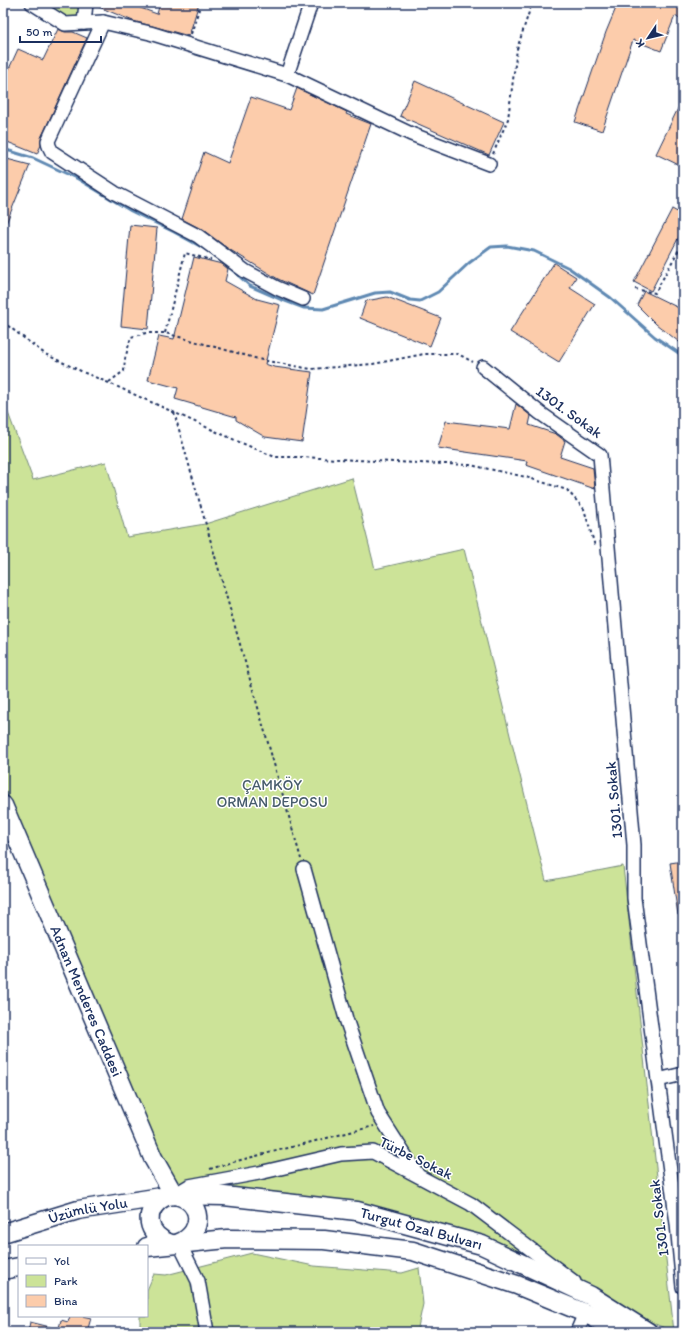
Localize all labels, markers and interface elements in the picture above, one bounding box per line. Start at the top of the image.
scale bar [20,18,101,44]
north arrow [628,18,668,58]
text: 50 m [26,25,52,39]
text: K [632,36,648,50]
street label: 1301. Sokak [532,382,606,442]
street label: 1301. Sokak [602,760,626,839]
park label: ÇAMKÖY ORMAN DEPOSU [216,776,328,811]
street label: Adnan Menderes Caddesi [46,923,126,1079]
street label: Türbe Sokak [376,1133,456,1184]
street label: 1301. Sokak [645,1178,673,1257]
street label: Üzümlü Yolu [46,1193,129,1228]
street label: Turgut Özal Bulvarı [358,1203,484,1254]
legend [18,1245,148,1317]
text: Yol [54,1254,70,1268]
text: Park [54,1274,78,1288]
text: Bina [54,1294,78,1308]

